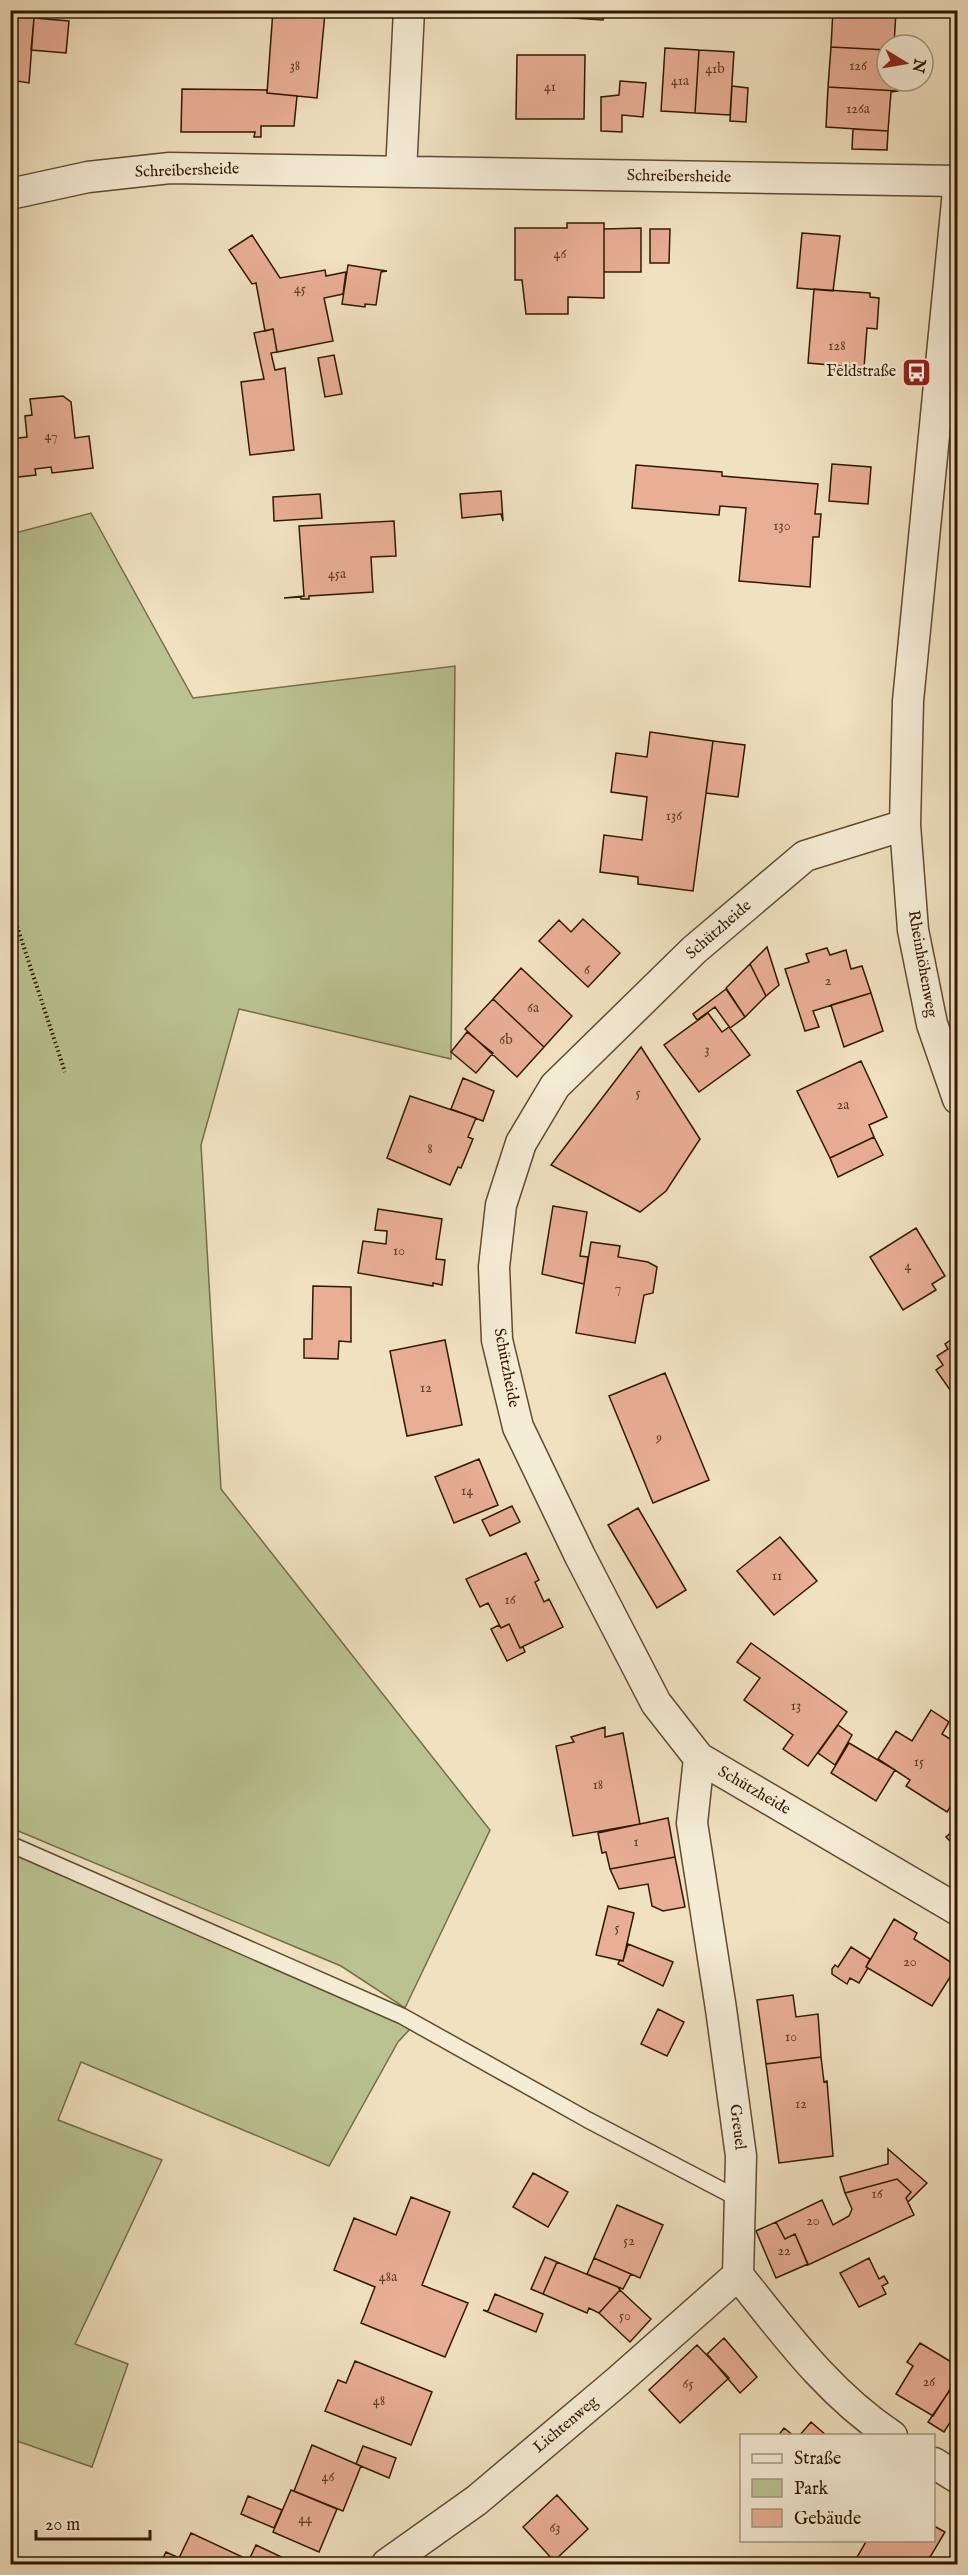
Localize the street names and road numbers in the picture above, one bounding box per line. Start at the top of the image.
street label: Schreibersheide [135,159,239,183]
street label: Schreibersheide [627,166,731,188]
street label: Schützheide [682,896,756,964]
street label: Rheinhöhenweg [903,909,941,1019]
street label: Schützheide [488,1327,524,1409]
street label: Schützheide [714,1762,794,1820]
street label: Greuel [724,2103,750,2152]
street label: Lichtenweg [529,2392,603,2458]

